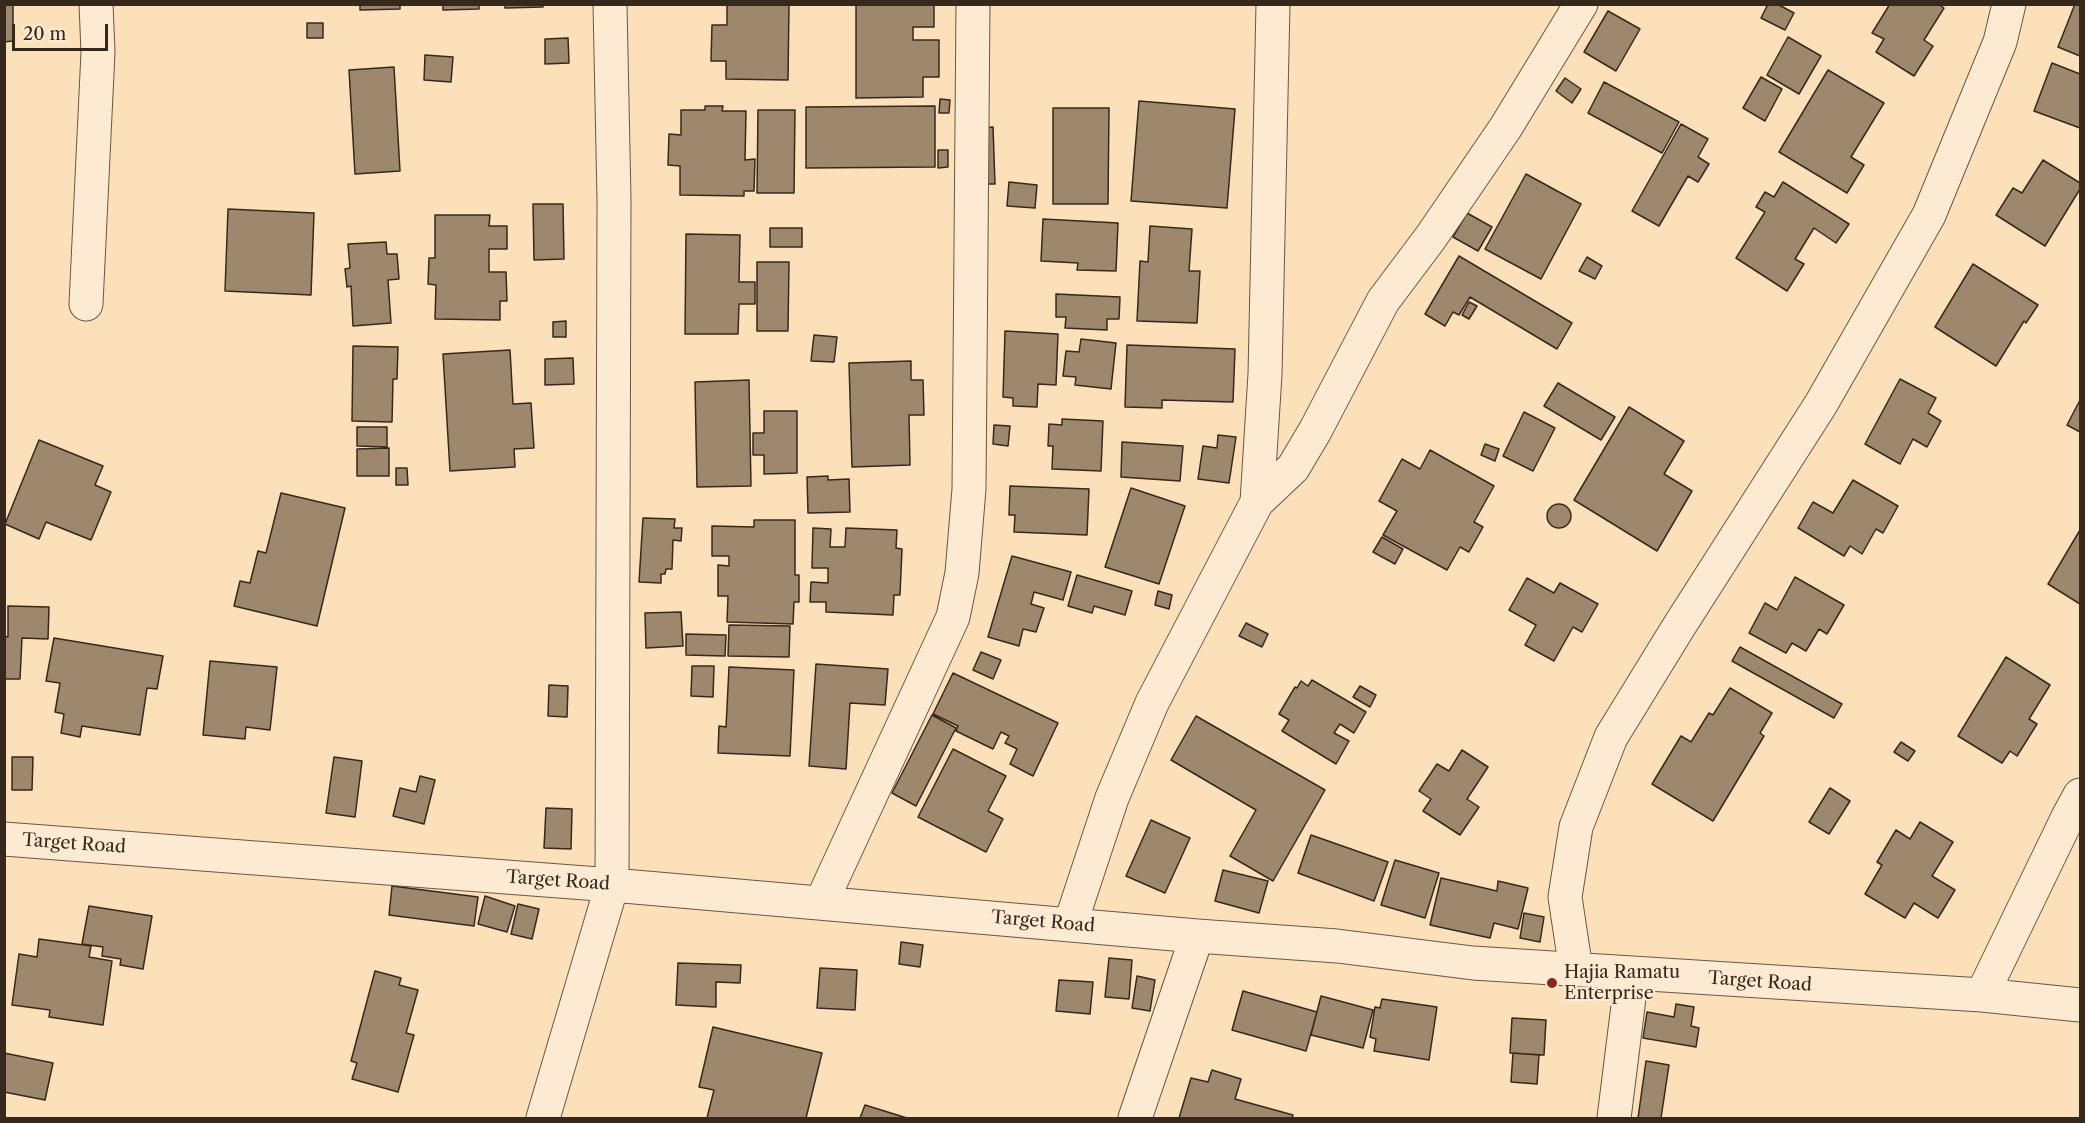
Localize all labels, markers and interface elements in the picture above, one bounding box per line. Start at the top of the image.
scale bar [15,12,111,50]
text: 20 m [23,23,66,45]
street label: Target Road [21,830,127,858]
street label: Target Road [505,867,611,895]
street label: Target Road [990,907,1096,937]
place label: Hajia Ramatu Enterprise [1564,962,1680,1004]
street label: Target Road [1707,968,1813,996]
marker: Hajia Ramatu Enterprise [1545,976,1559,990]

